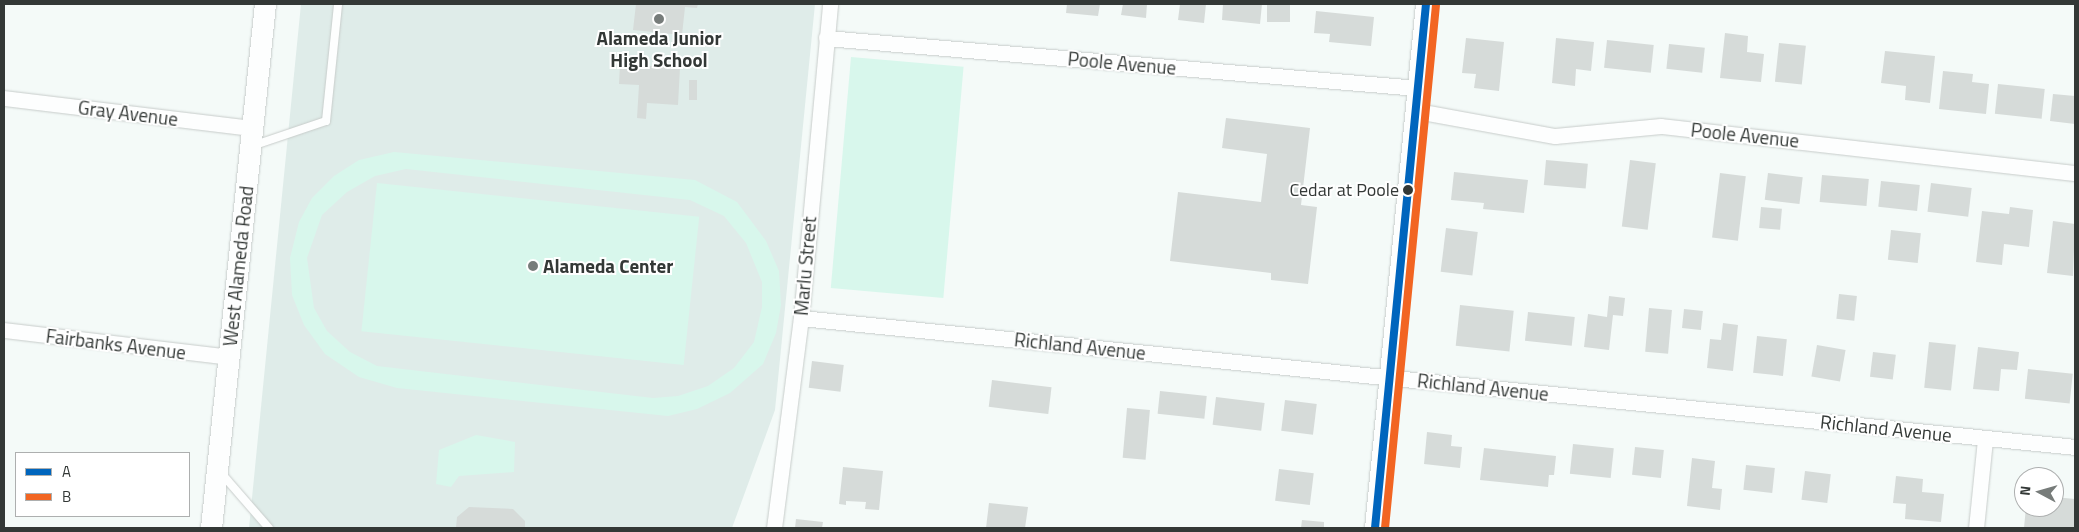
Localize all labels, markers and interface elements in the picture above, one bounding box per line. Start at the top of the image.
marker: Alameda Junior High School [653,13,665,25]
place label: Alameda Junior High School [596,27,722,71]
street label: Poole Avenue [1067,47,1177,79]
street label: Gray Avenue [77,96,179,130]
street label: Poole Avenue [1690,118,1800,152]
place label: Cedar at Poole [1289,179,1399,201]
street label: West Alameda Road [218,185,258,347]
marker: Cedar at Poole [1403,185,1413,195]
street label: Marlu Street [789,215,821,317]
place label: Alameda Center [543,255,673,277]
marker: Alameda Center [527,260,539,272]
street label: Fairbanks Avenue [45,324,187,364]
street label: Richland Avenue [1013,328,1147,364]
street label: Richland Avenue [1416,369,1550,405]
street label: Richland Avenue [1819,410,1953,446]
legend [15,452,190,517]
text: A [62,460,71,483]
north arrow [2014,467,2064,517]
text: B [62,485,71,508]
text: N [2014,485,2036,496]

